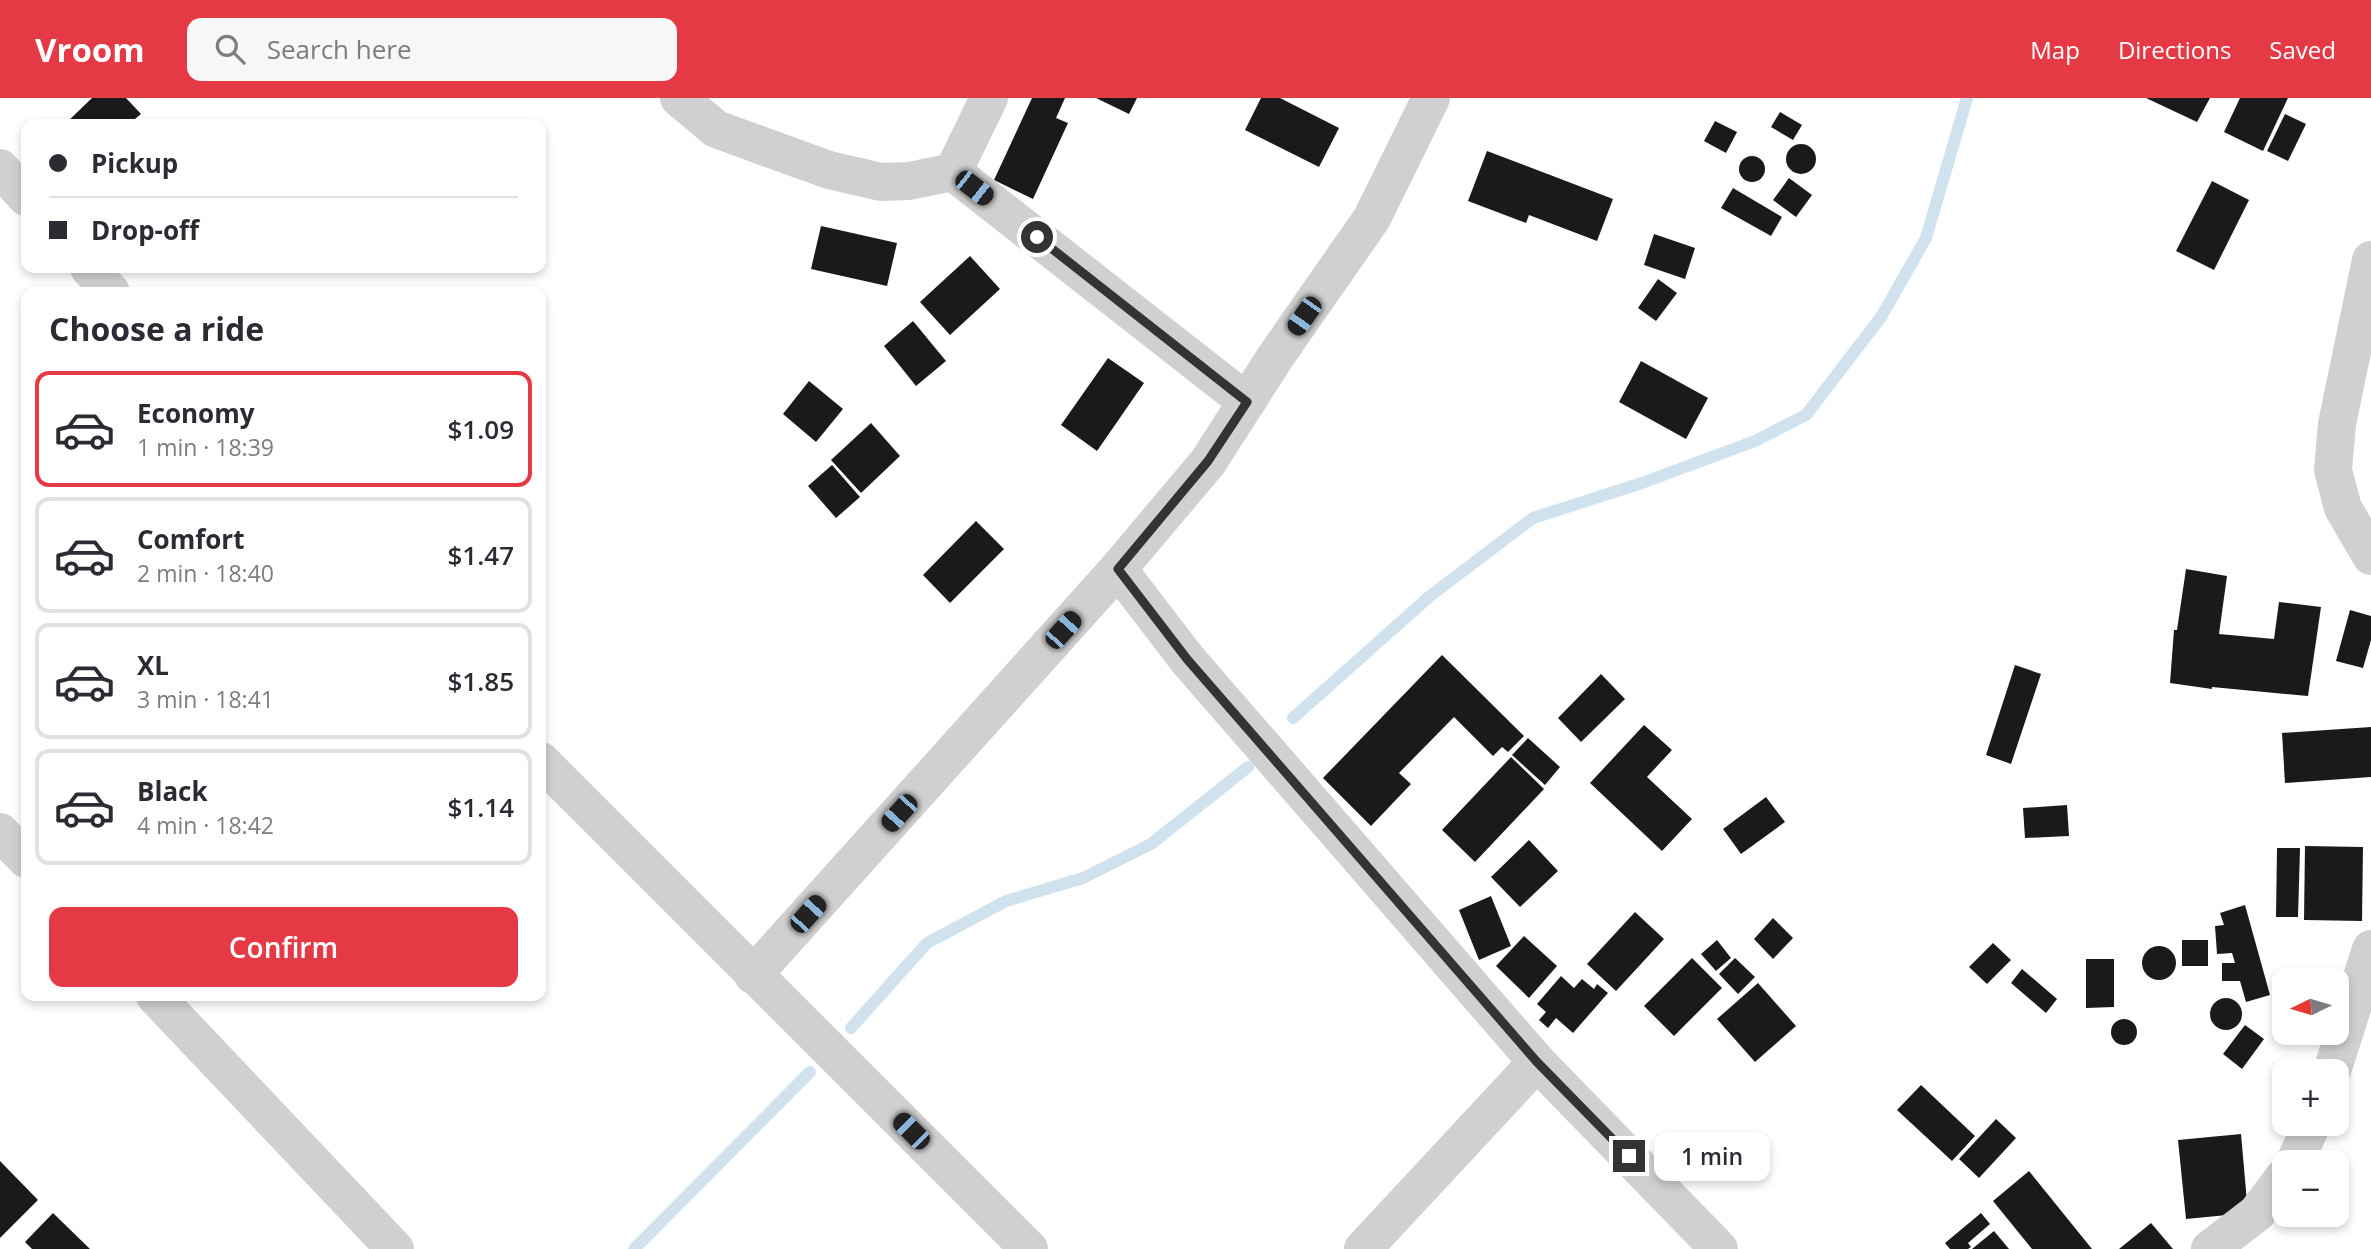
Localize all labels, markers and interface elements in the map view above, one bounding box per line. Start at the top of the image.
search box [187,18,677,81]
text: Vroom [35,27,145,72]
icon: search [211,30,249,68]
text: Search here [267,31,412,67]
text: Map [2030,33,2080,66]
text: Directions [2118,33,2231,66]
text: Saved [2269,33,2336,66]
text: Pickup [91,145,178,181]
car [951,167,998,209]
text: Drop-off [91,212,199,248]
route start [1021,221,1053,253]
car [1284,293,1325,339]
text: Choose a ride [49,307,264,350]
text: Economy [137,395,255,431]
icon: car [53,398,116,461]
text: $1.09 [447,411,514,447]
text: 1 min · 18:39 [137,431,274,463]
text: Comfort [137,521,244,557]
icon: car [53,524,116,587]
text: $1.47 [447,537,514,573]
text: 2 min · 18:40 [137,557,274,589]
car [1042,607,1085,653]
text: XL [137,647,169,683]
icon: car [53,650,116,713]
text: $1.85 [447,663,514,699]
text: 3 min · 18:41 [137,683,274,715]
text: Black [137,773,208,809]
icon: car [53,776,116,839]
text: $1.14 [447,789,514,825]
car [878,790,921,836]
text: 4 min · 18:42 [137,809,274,841]
car [787,891,830,937]
button: Confirm [49,907,518,987]
north arrow [2272,968,2348,1045]
map controls [2272,968,2349,1227]
button: + [2272,1059,2349,1136]
car [889,1109,934,1153]
callout: 1 min [1654,1132,1769,1180]
route end [1613,1140,1645,1172]
text: 1 min [1681,1140,1743,1172]
button: − [2272,1150,2349,1227]

